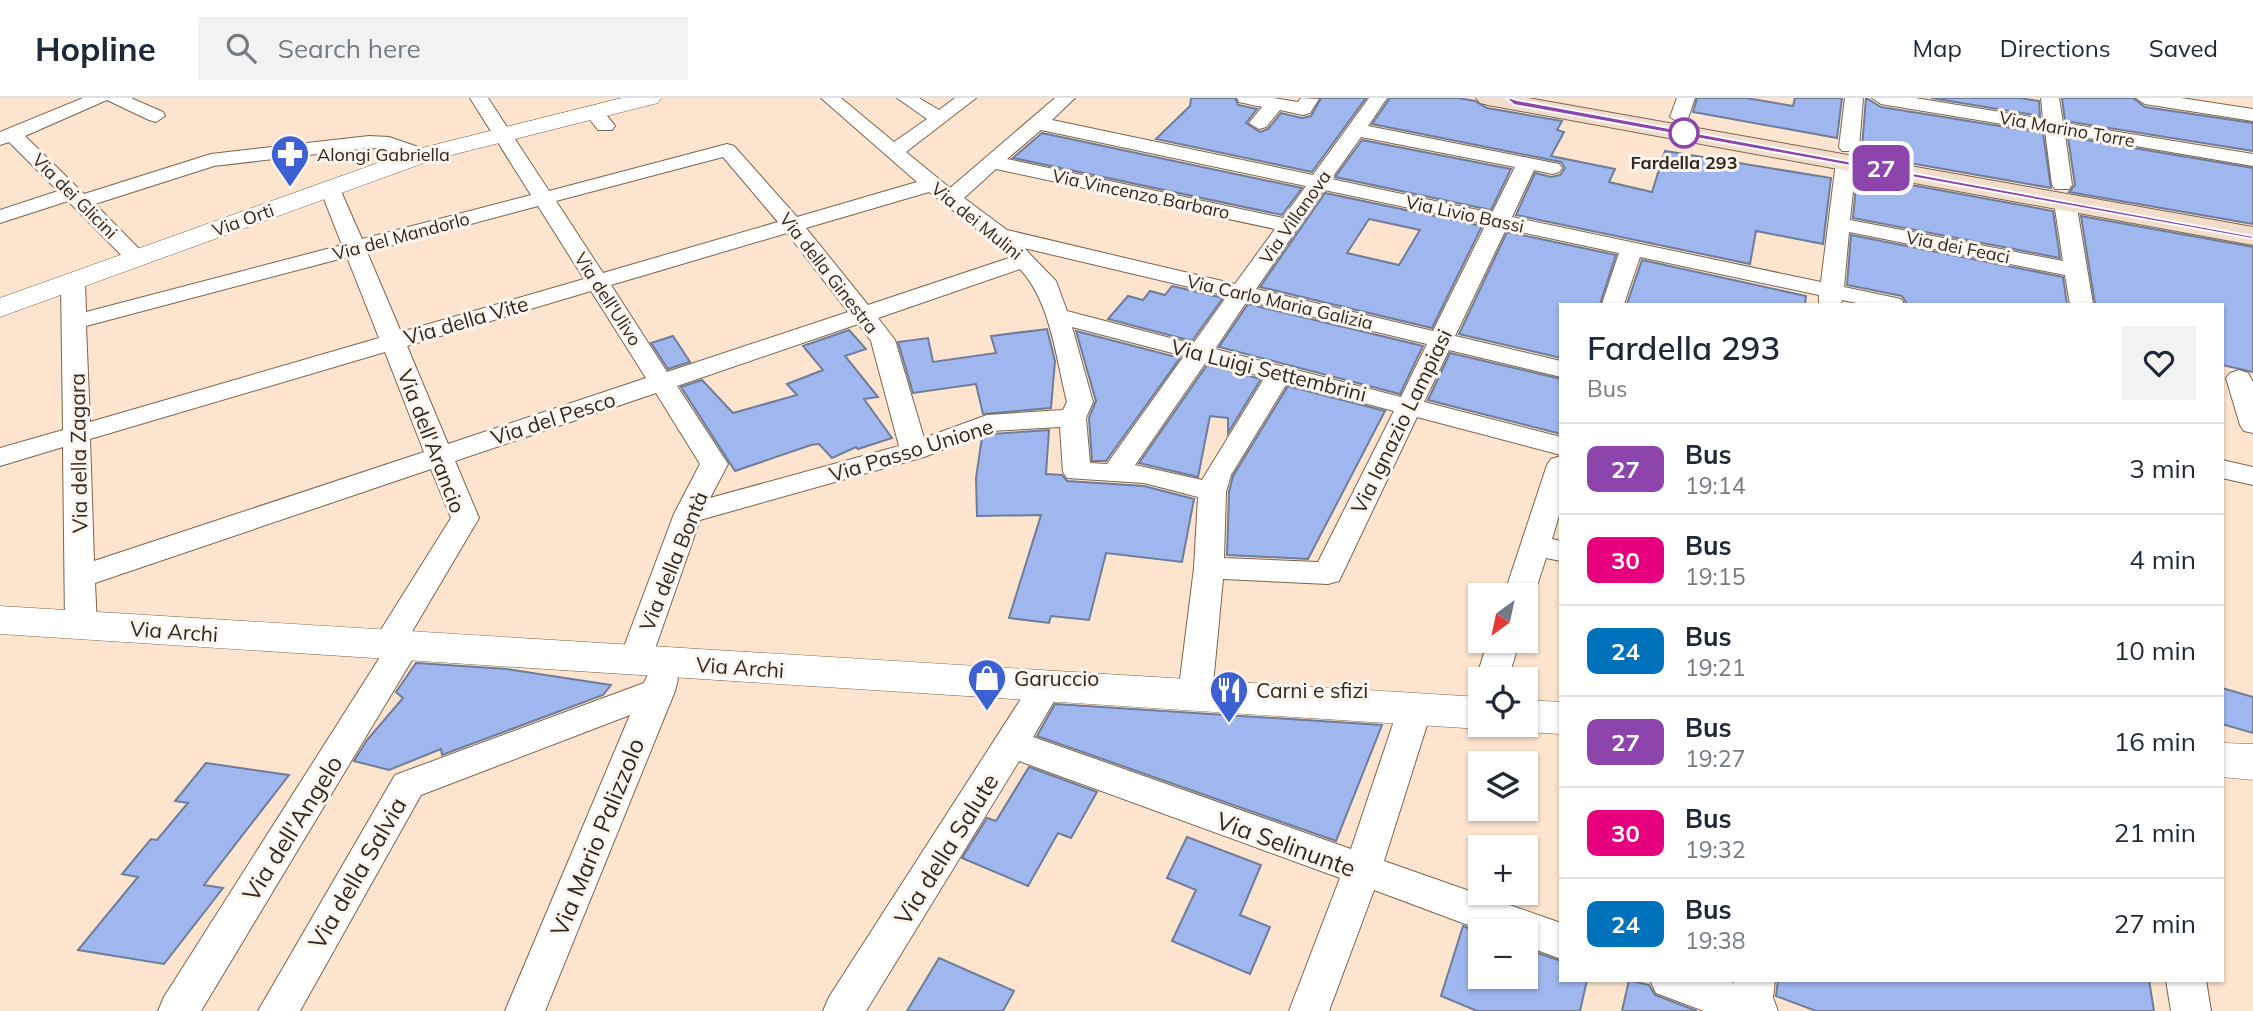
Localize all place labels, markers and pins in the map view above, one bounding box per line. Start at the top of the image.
marker: Fardella 293 [1669,118,1699,148]
pharmacy icon: Alongi Gabriella [269,133,311,188]
place label: Alongi Gabriella [317,143,450,166]
place label: Fardella 293 [1631,151,1737,174]
shop icon: Garuccio [966,657,1008,712]
place label: Garuccio [1014,665,1099,691]
restaurant icon: Carni e sfizi [1208,669,1250,724]
place label: Carni e sfizi [1256,677,1368,703]

